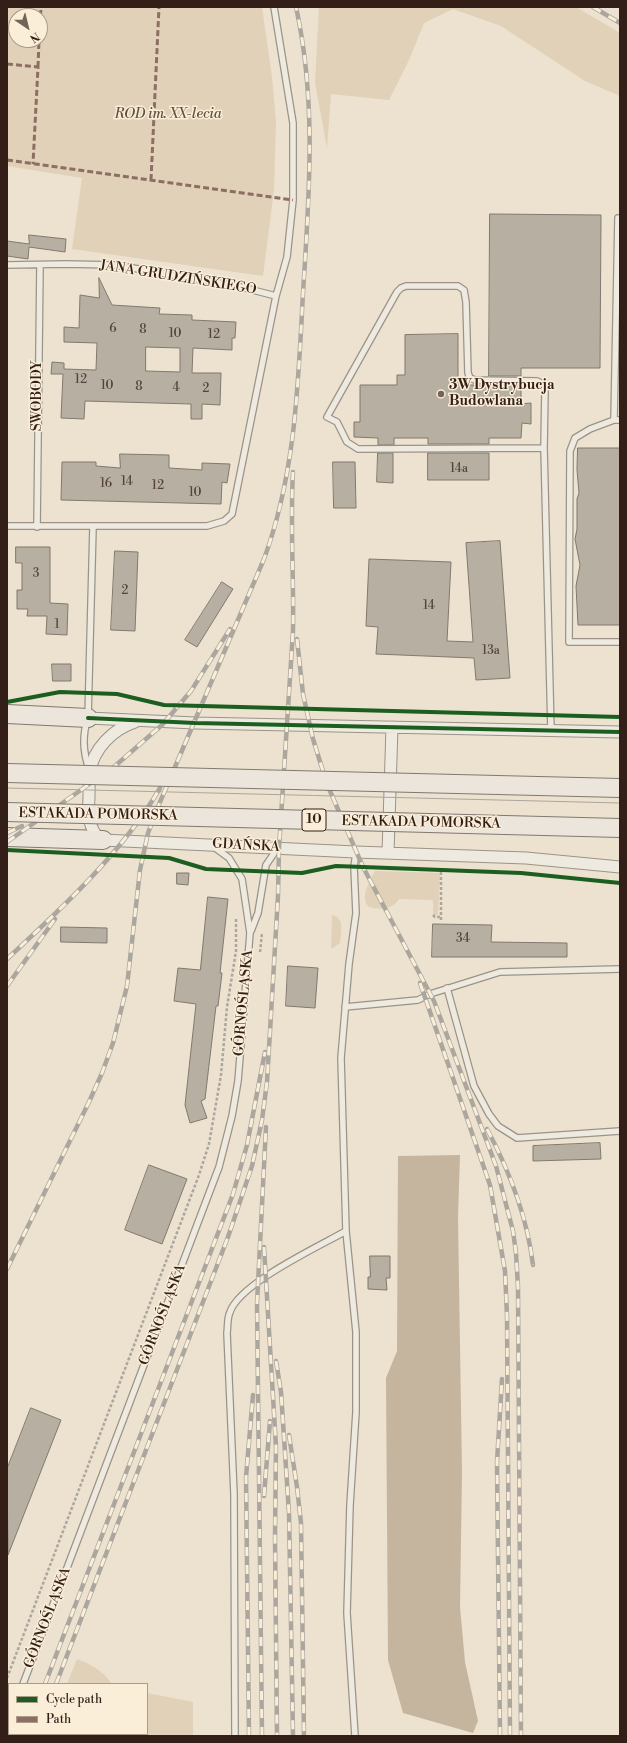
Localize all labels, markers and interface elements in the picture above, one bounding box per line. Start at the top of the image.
north arrow [8,8,48,48]
text: N [27,29,42,45]
park label: ROD im. XX-lecia [114,107,222,123]
street label: JANA GRUDZIŃSKIEGO [98,257,258,299]
house number: 6 [109,322,117,336]
house number: 8 [139,323,147,337]
house number: 10 [169,327,181,341]
house number: 12 [208,328,220,342]
street label: SWOBODY [30,361,46,431]
house number: 12 [75,373,87,387]
place label: 3W Dystrybucja Budowlana [449,378,555,410]
house number: 10 [101,379,113,393]
house number: 8 [135,380,143,394]
house number: 4 [172,381,180,395]
house number: 2 [203,382,209,396]
marker: 3W Dystrybucja Budowlana [436,389,446,399]
house number: 14a [450,462,468,476]
house number: 14 [121,475,133,489]
house number: 16 [100,477,112,491]
house number: 12 [152,479,164,493]
house number: 10 [189,486,201,500]
house number: 3 [33,567,39,581]
house number: 2 [122,584,128,598]
house number: 14 [423,599,435,613]
house number: 1 [54,618,60,632]
house number: 13a [482,644,500,658]
street label: ESTAKADA POMORSKA [18,805,178,825]
road number: 10 [302,809,326,831]
street label: ESTAKADA POMORSKA [341,813,501,833]
street label: GDAŃSKA [212,836,280,856]
house number: 34 [456,932,470,946]
street label: GÓRNOŚLĄSKA [231,949,257,1057]
street label: GÓRNOŚLĄSKA [136,1262,190,1368]
street label: GÓRNOŚLĄSKA [21,1565,75,1671]
legend [8,1683,148,1735]
text: Cycle path [46,1692,102,1707]
text: Path [46,1712,71,1727]

